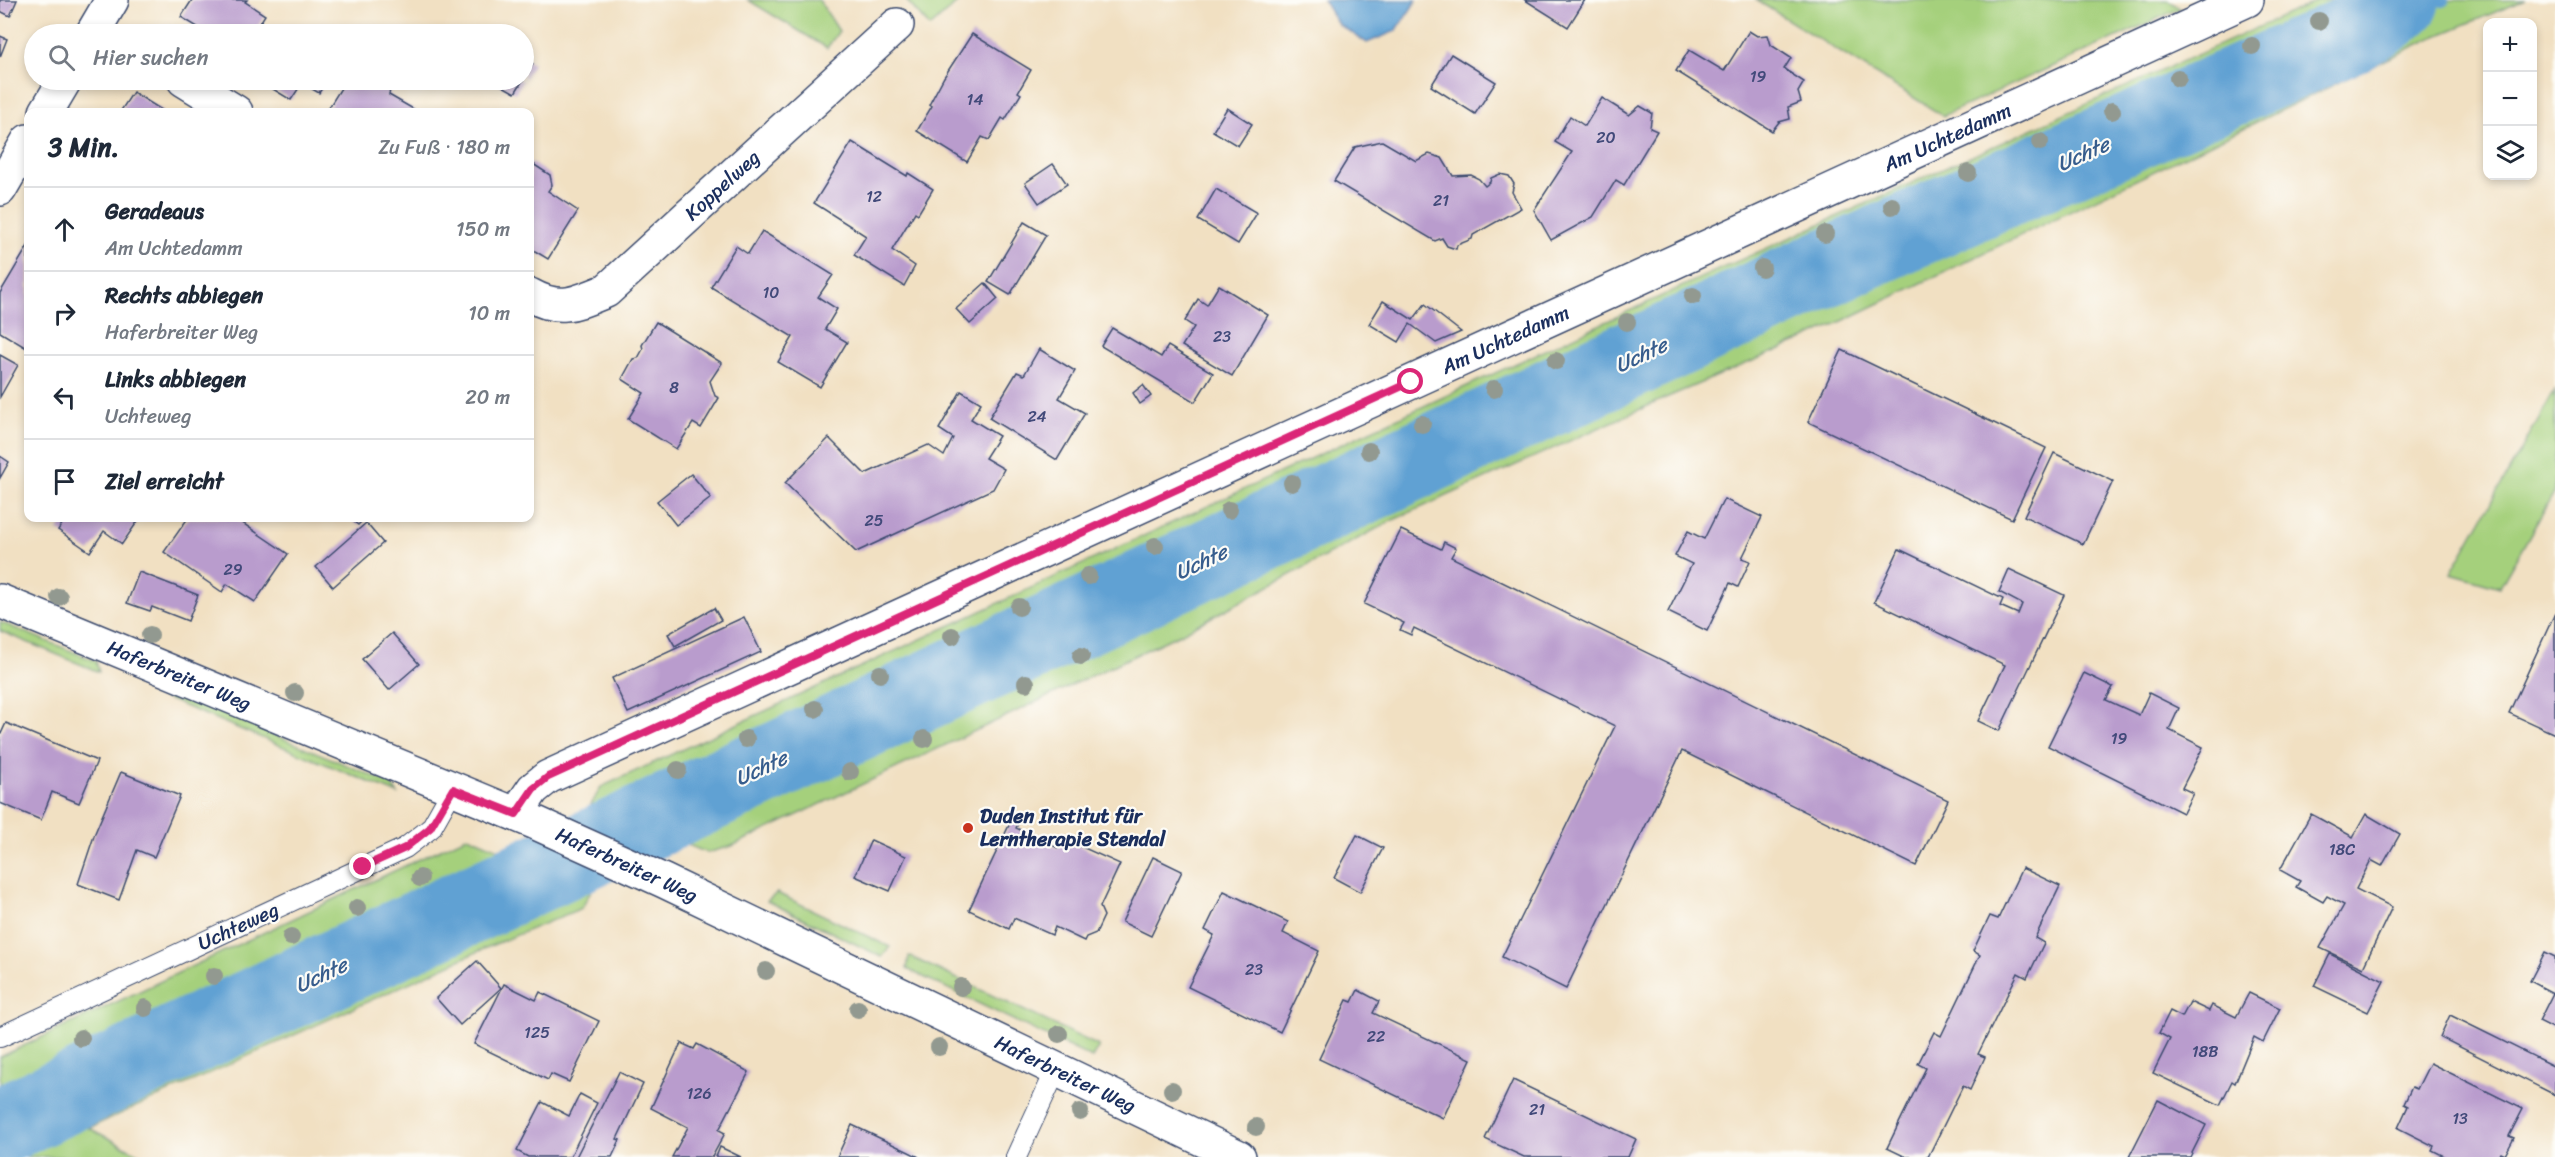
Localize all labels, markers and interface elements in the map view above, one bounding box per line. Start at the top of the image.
map controls [2483,18,2537,180]
button: + [2483,18,2537,72]
search box [24,24,534,90]
text: Hier suchen [93,38,208,77]
icon: search [45,41,78,74]
house number: 19 [1750,62,1767,91]
button: − [2483,72,2537,126]
house number: 14 [967,85,983,114]
street label: Am Uchtedamm [1877,93,2017,183]
house number: 20 [1596,123,1616,152]
text: 3 Min. [48,124,119,170]
water label: Uchte [2050,125,2118,182]
button: layers [2483,126,2537,180]
text: Zu Fuß · 180 m [378,130,510,165]
street label: Koppelweg [676,141,768,230]
house number: 12 [866,182,882,211]
house number: 21 [1433,186,1449,215]
text: Geradeaus [105,192,204,231]
text: 150 m [456,212,510,247]
icon: ahead [48,213,81,246]
text: Am Uchtedamm [105,231,243,266]
text: Rechts abbiegen [105,276,263,315]
house number: 10 [763,278,779,307]
street label: Am Uchtedamm [1435,295,1575,385]
text: 10 m [468,296,510,331]
icon: right [48,297,81,330]
text: Haferbreiter Weg [105,315,258,350]
house number: 23 [1213,322,1231,351]
water label: Uchte [1608,325,1676,384]
text: Links abbiegen [105,360,246,399]
route start [1397,368,1423,394]
house number: 8 [669,373,679,402]
text: 20 m [465,380,510,415]
icon: left [48,381,81,414]
text: Uchteweg [105,399,191,434]
house number: 24 [1027,402,1047,431]
text: Ziel erreicht [105,462,224,501]
icon: arrive [48,465,81,498]
house number: 25 [864,506,884,535]
water label: Uchte [1168,532,1236,591]
house number: 29 [223,555,243,584]
street label: Haferbreiter Weg [102,630,257,721]
house number: 19 [2111,724,2128,753]
water label: Uchte [728,738,796,797]
place label: Duden Institut für Lerntherapie Stendal [980,799,1166,857]
street label: Haferbreiter Weg [550,817,704,913]
marker: Duden Institut für Lerntherapie Stendal [961,821,975,835]
house number: 18C [2329,835,2355,864]
route end [349,853,375,879]
street label: Uchteweg [192,892,285,961]
water label: Uchte [288,945,356,1004]
house number: 23 [1245,955,1263,984]
house number: 125 [524,1018,550,1047]
house number: 22 [1367,1022,1385,1051]
street label: Haferbreiter Weg [989,1025,1142,1123]
house number: 18B [2192,1037,2218,1066]
house number: 126 [686,1079,712,1108]
house number: 21 [1529,1095,1545,1124]
house number: 13 [2452,1104,2468,1133]

